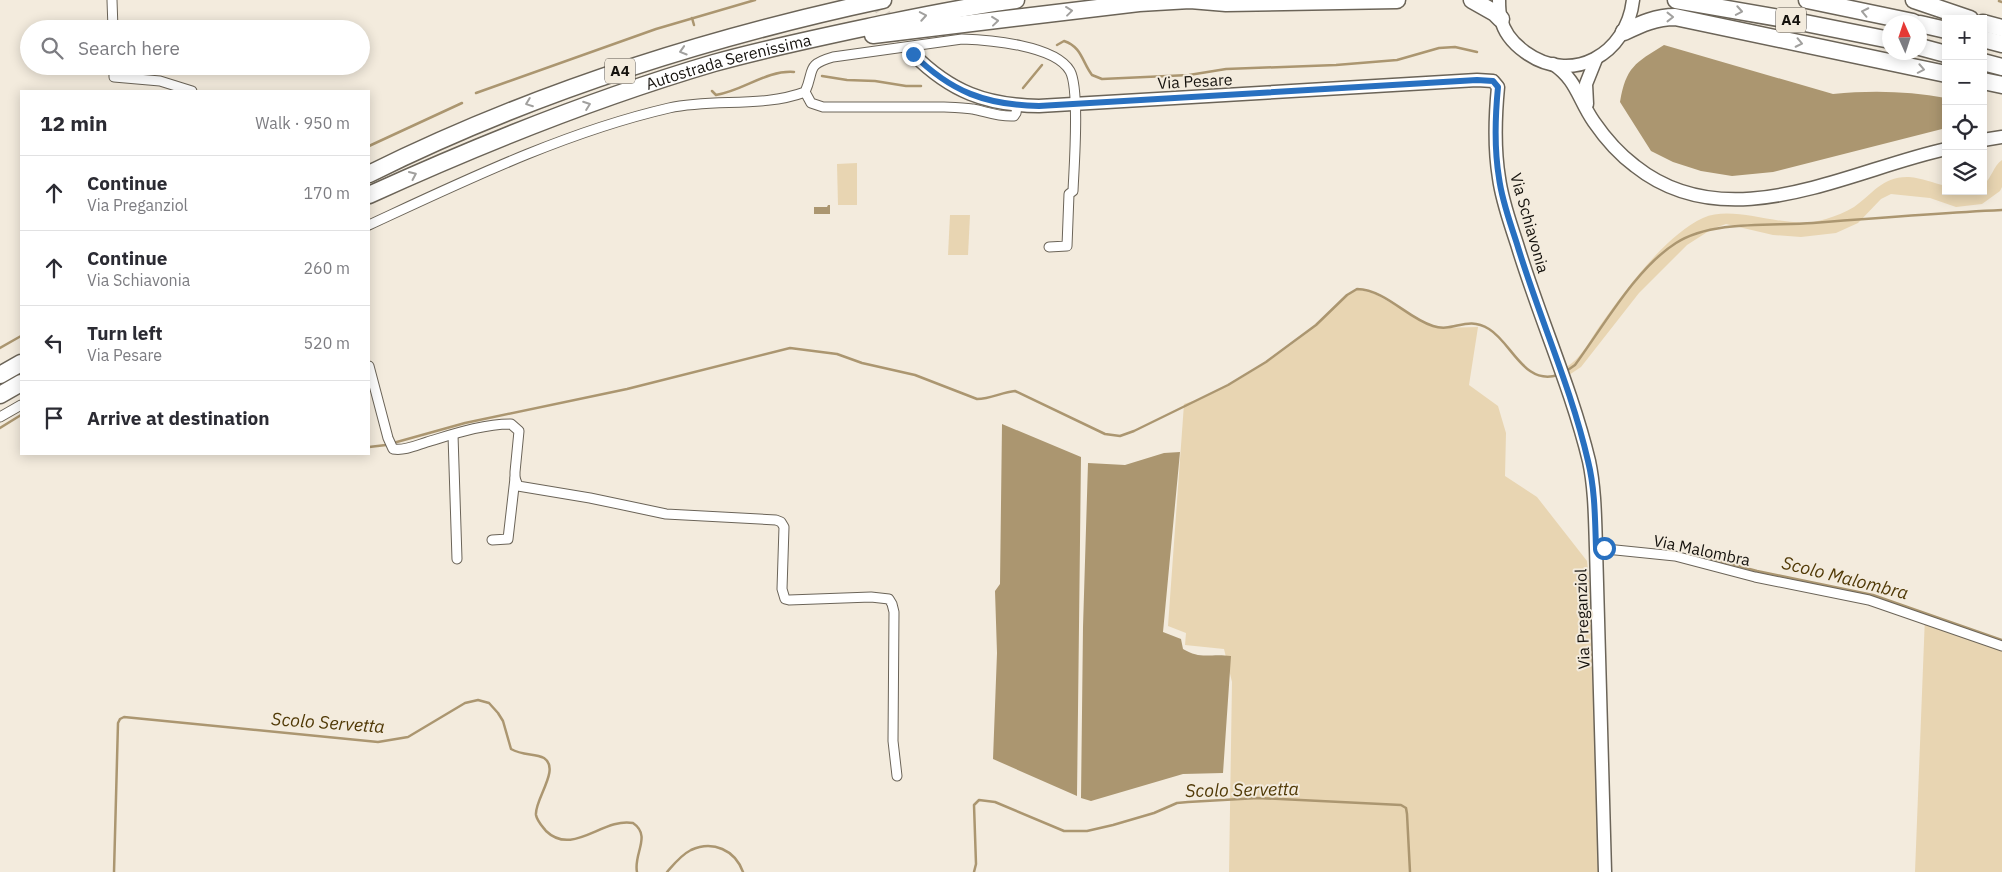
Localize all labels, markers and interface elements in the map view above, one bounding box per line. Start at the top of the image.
one-way arrow [1735,5,1744,15]
one-way arrow [1065,6,1073,17]
one-way arrow [1861,7,1870,18]
road number: A4 [1776,8,1806,32]
one-way arrow [919,11,927,21]
one-way arrow [1666,12,1674,22]
north arrow [1882,15,1927,60]
map controls [1942,15,1987,195]
button: + [1942,15,1987,60]
one-way arrow [991,16,999,27]
search box [20,20,370,75]
street label: Autostrada Serenissima [643,29,813,94]
icon: search [38,34,66,62]
text: Search here [78,36,180,60]
one-way arrow [1794,37,1803,48]
route end [902,43,925,66]
one-way arrow [679,45,688,55]
road number: A4 [605,58,635,84]
button: − [1942,60,1987,105]
one-way arrow [1916,63,1925,74]
street label: Via Pesare [1157,69,1233,93]
one-way arrow [526,98,534,108]
one-way arrow [582,101,590,111]
button: locate [1942,105,1987,150]
text: 12 min [40,109,107,137]
text: Walk · 950 m [255,113,350,133]
button: layers [1942,150,1987,195]
text: Continue [87,171,167,195]
one-way arrow [408,171,417,181]
street label: Via Schiavonia [1506,171,1554,276]
icon: ahead [40,179,68,207]
text: 170 m [303,183,350,203]
text: Via Preganziol [87,195,188,215]
text: Continue [87,246,167,270]
icon: ahead [40,254,68,282]
text: 260 m [303,258,350,278]
text: Via Schiavonia [87,270,190,290]
text: Turn left [87,321,163,345]
icon: left [40,329,68,357]
text: 520 m [303,333,350,353]
text: Via Pesare [87,345,162,365]
icon: arrive [40,404,68,432]
text: Arrive at destination [87,406,270,430]
street label: Via Malombra [1652,530,1753,570]
route start [1593,537,1616,560]
water label: Scolo Malombra [1779,551,1911,604]
street label: Via Preganziol [1570,568,1594,670]
water label: Scolo Servetta [270,707,386,738]
water label: Scolo Servetta [1185,777,1299,802]

